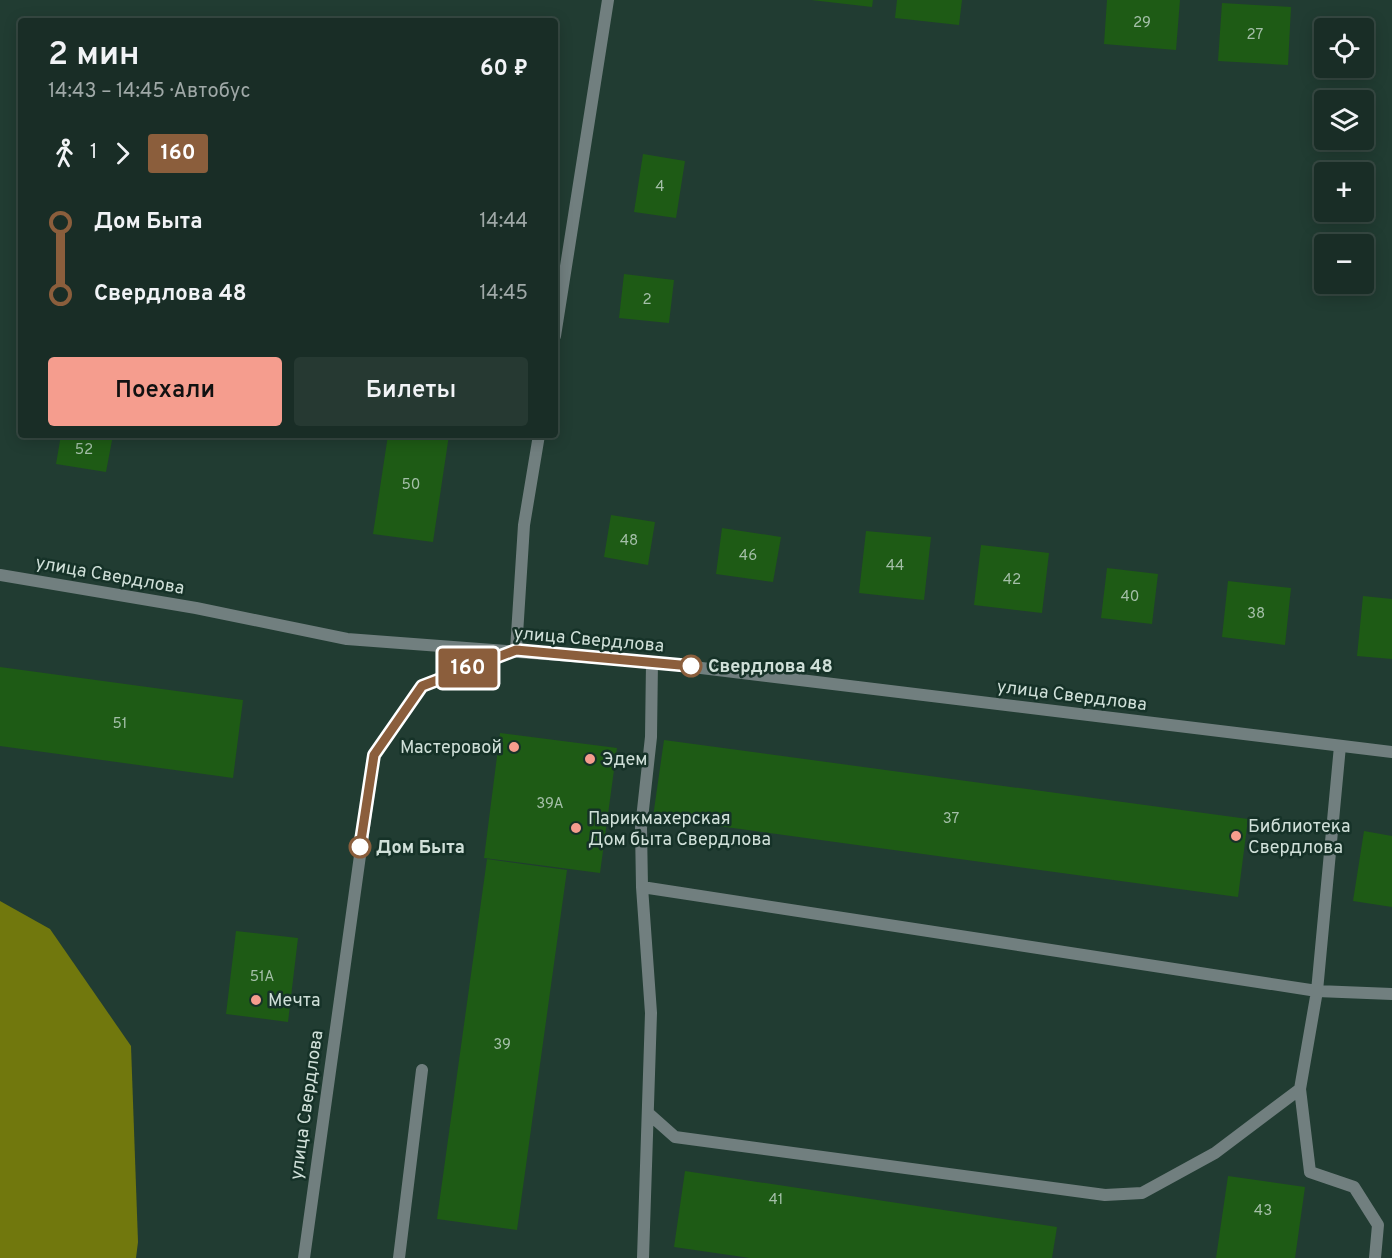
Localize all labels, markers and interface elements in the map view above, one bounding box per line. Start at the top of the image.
house number: 29 [1133,14,1151,33]
map controls [1314,18,1374,294]
button: locate [1314,18,1374,78]
house number: 27 [1247,26,1264,45]
text: 2 мин [48,35,140,77]
text: 60 ₽ [480,56,528,83]
text: 14:43 – 14:45 · Автобус [48,79,250,105]
button: layers [1314,90,1374,150]
icon: walk [48,137,81,170]
icon: forward [106,137,139,170]
text: 1 [90,140,97,166]
text: 160 [160,140,196,167]
button: + [1314,162,1374,222]
house number: 4 [655,178,665,197]
text: Дом Быта [94,209,203,236]
text: 14:44 [479,209,528,235]
button: − [1314,234,1374,294]
text: Свердлова 48 [94,281,247,308]
text: 14:45 [479,281,528,307]
house number: 2 [642,291,652,310]
button: Поехали [48,357,282,426]
button: Билеты [294,357,528,426]
house number: 52 [75,441,93,460]
house number: 50 [402,476,420,495]
house number: 48 [620,532,638,551]
house number: 46 [739,547,757,566]
street label: улица Свердлова [33,552,186,601]
house number: 44 [886,557,904,576]
house number: 42 [1003,571,1021,590]
house number: 40 [1121,588,1139,607]
house number: 38 [1247,605,1265,624]
street label: улица Свердлова [513,622,665,659]
line badge: 160 [434,648,502,688]
text: 160 [450,655,486,682]
marker: Свердлова 48 [680,655,702,677]
place label: Свердлова 48 [708,656,833,679]
street label: улица Свердлова [996,676,1148,717]
house number: 51 [113,715,127,734]
place label: Мастеровой [400,737,502,760]
marker: Мастеровой [507,740,521,754]
place label: Эдем [602,749,647,772]
marker: Эдем [583,752,597,766]
house number: 39А [536,795,564,814]
place label: Парикмахерская Дом быта Свердлова [588,808,771,852]
house number: 37 [943,810,960,829]
place label: Библиотека Свердлова [1248,816,1350,860]
marker: Парикмахерская Дом быта Свердлова [569,821,583,835]
marker: Библиотека Свердлова [1229,829,1243,843]
marker: Дом Быта [349,836,371,858]
place label: Дом Быта [376,837,465,860]
house number: 51А [250,968,274,987]
place label: Мечта [268,990,321,1013]
marker: Мечта [249,993,263,1007]
street label: улица Свердлова [286,1029,329,1182]
house number: 39 [493,1036,511,1055]
house number: 41 [769,1191,783,1210]
house number: 43 [1254,1202,1272,1221]

